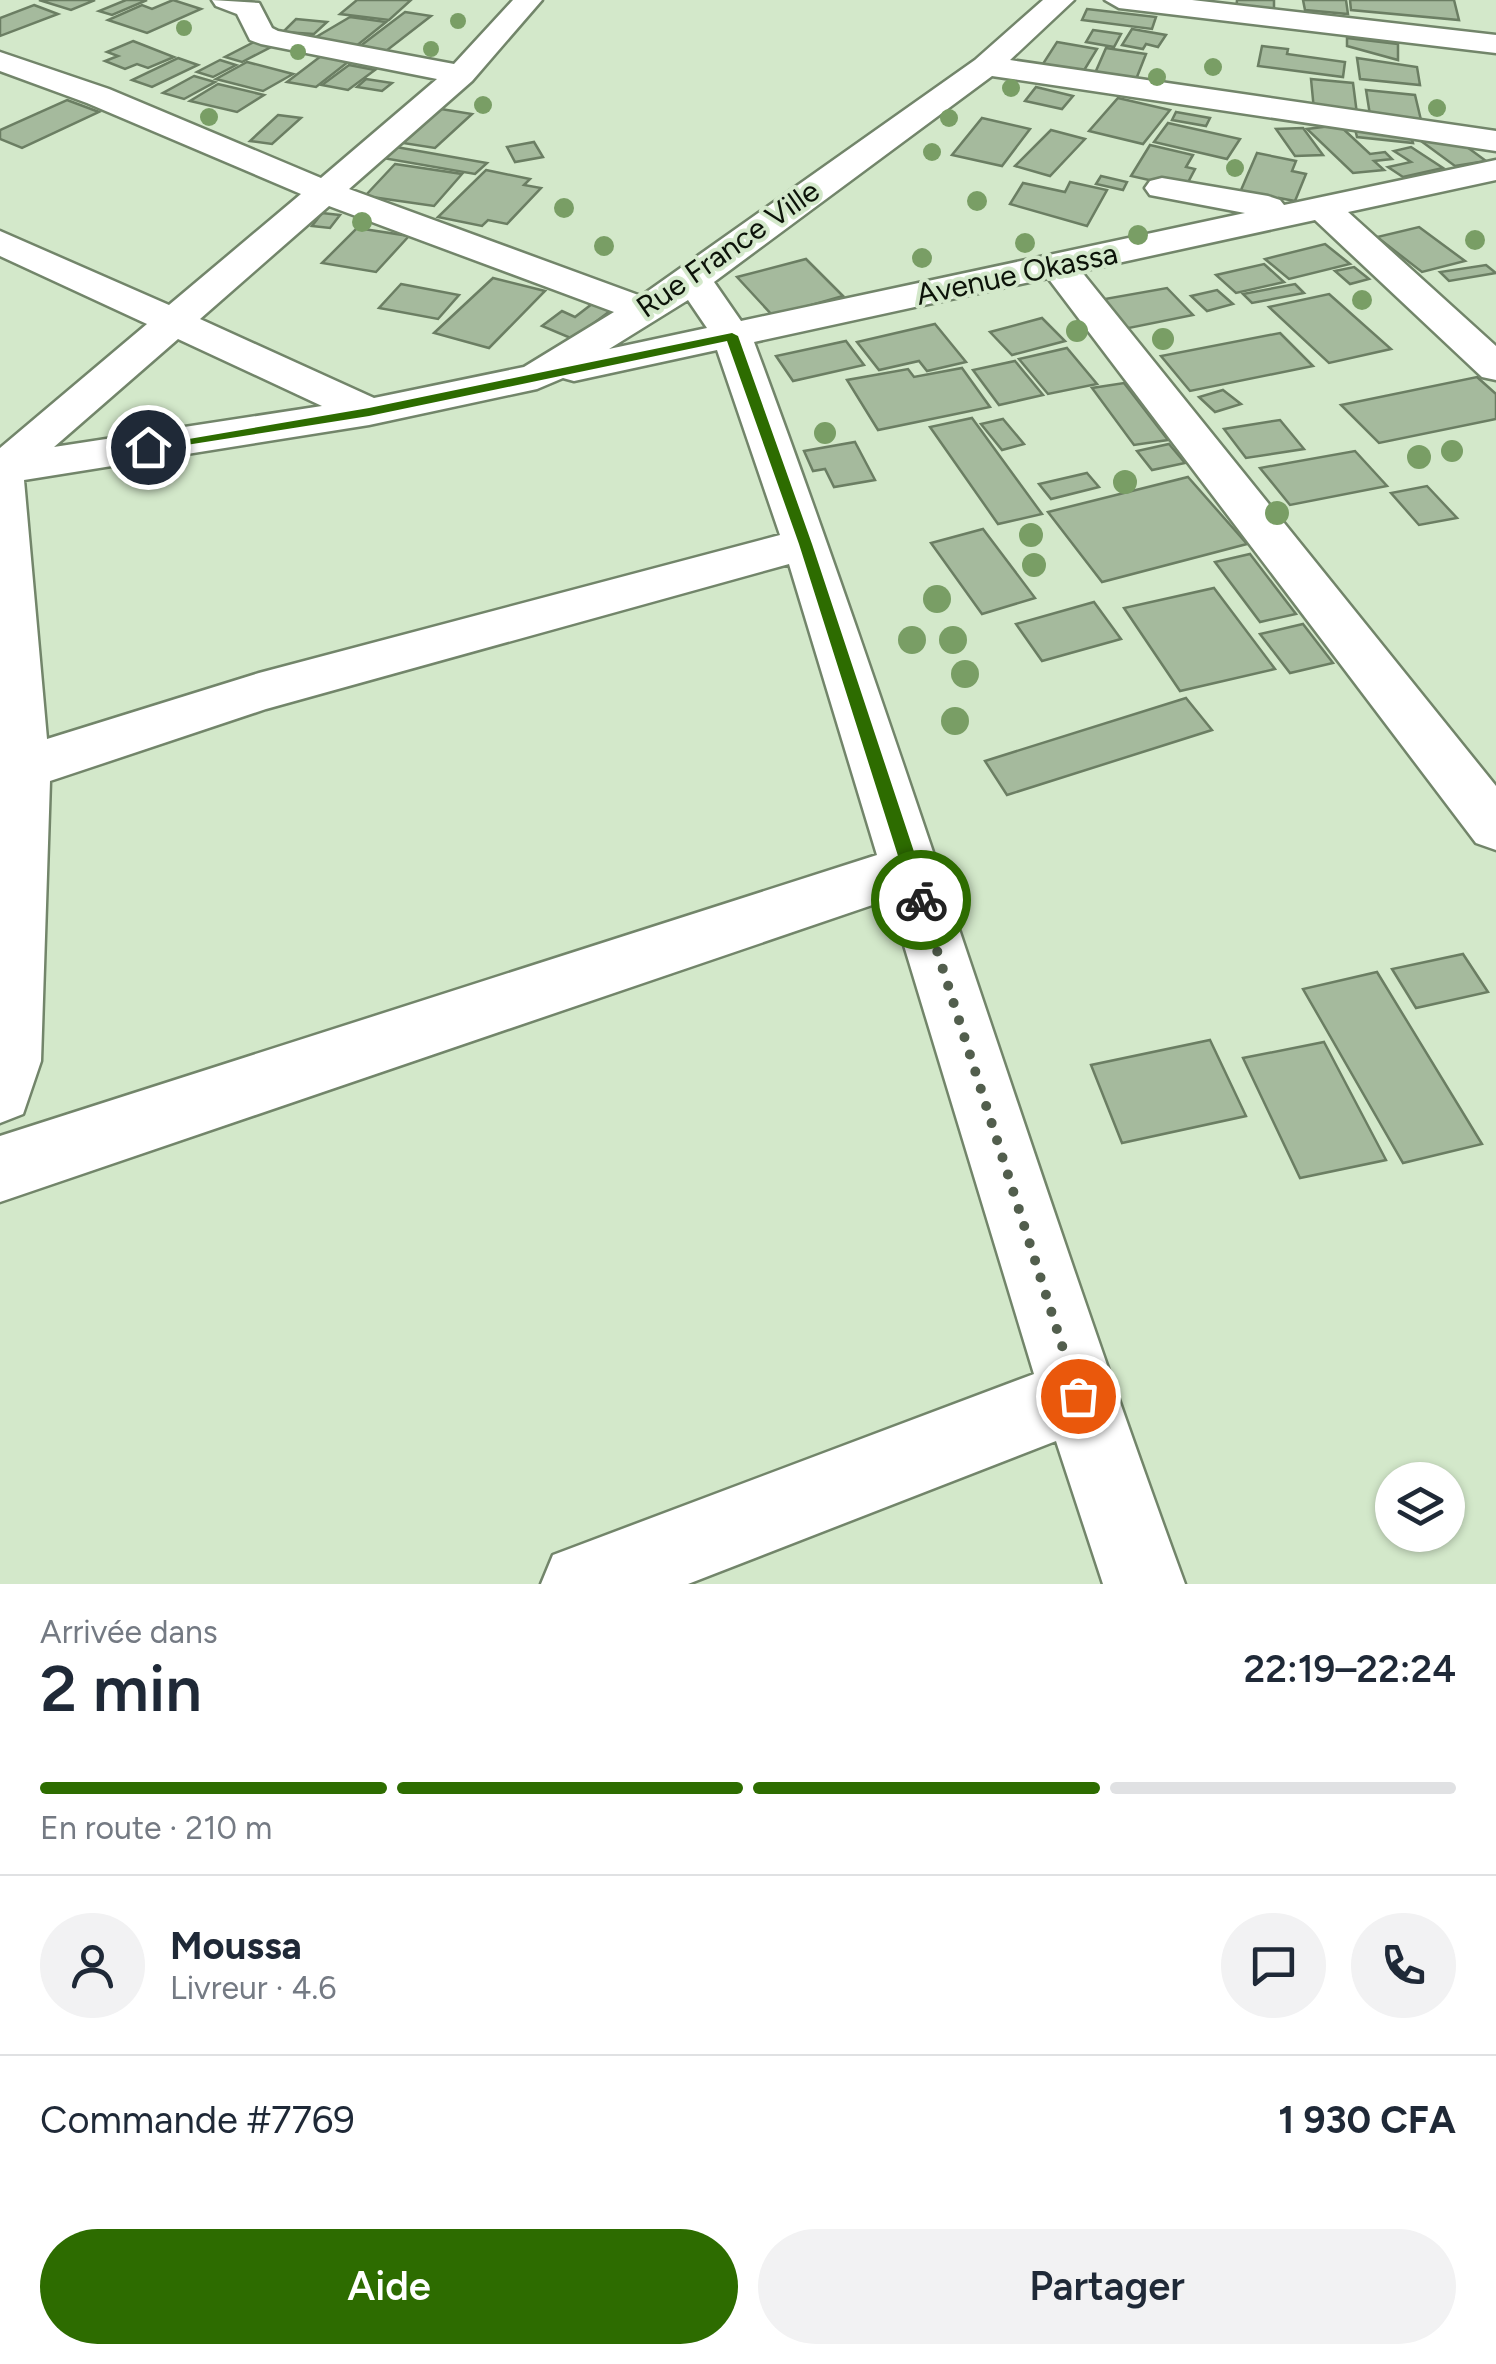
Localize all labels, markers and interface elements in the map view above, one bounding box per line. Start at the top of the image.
street label: Rue France Ville [629,172,826,325]
street label: Avenue Okassa [913,234,1121,313]
pin [106,405,191,490]
icon: home [121,420,176,475]
courier [871,850,971,950]
icon: bike [894,873,949,928]
pin [1036,1354,1121,1439]
icon: bag [1051,1369,1106,1424]
map controls [1375,1462,1465,1552]
button: layers [1375,1462,1465,1552]
text: Arrivée dans [40,1613,218,1651]
text: 22:19–22:24 [1244,1646,1456,1692]
text: 2 min [40,1649,202,1727]
text: En route · 210 m [40,1809,272,1847]
button: person [40,1913,145,2018]
button: chat [1221,1913,1326,2018]
button: phone [1351,1913,1456,2018]
text: Moussa [170,1923,302,1969]
text: Livreur · 4.6 [170,1969,336,2007]
text: Commande #7769 [40,2097,355,2143]
text: 1 930 CFA [1278,2097,1456,2143]
button: Aide [40,2229,738,2344]
button: Partager [758,2229,1456,2344]

